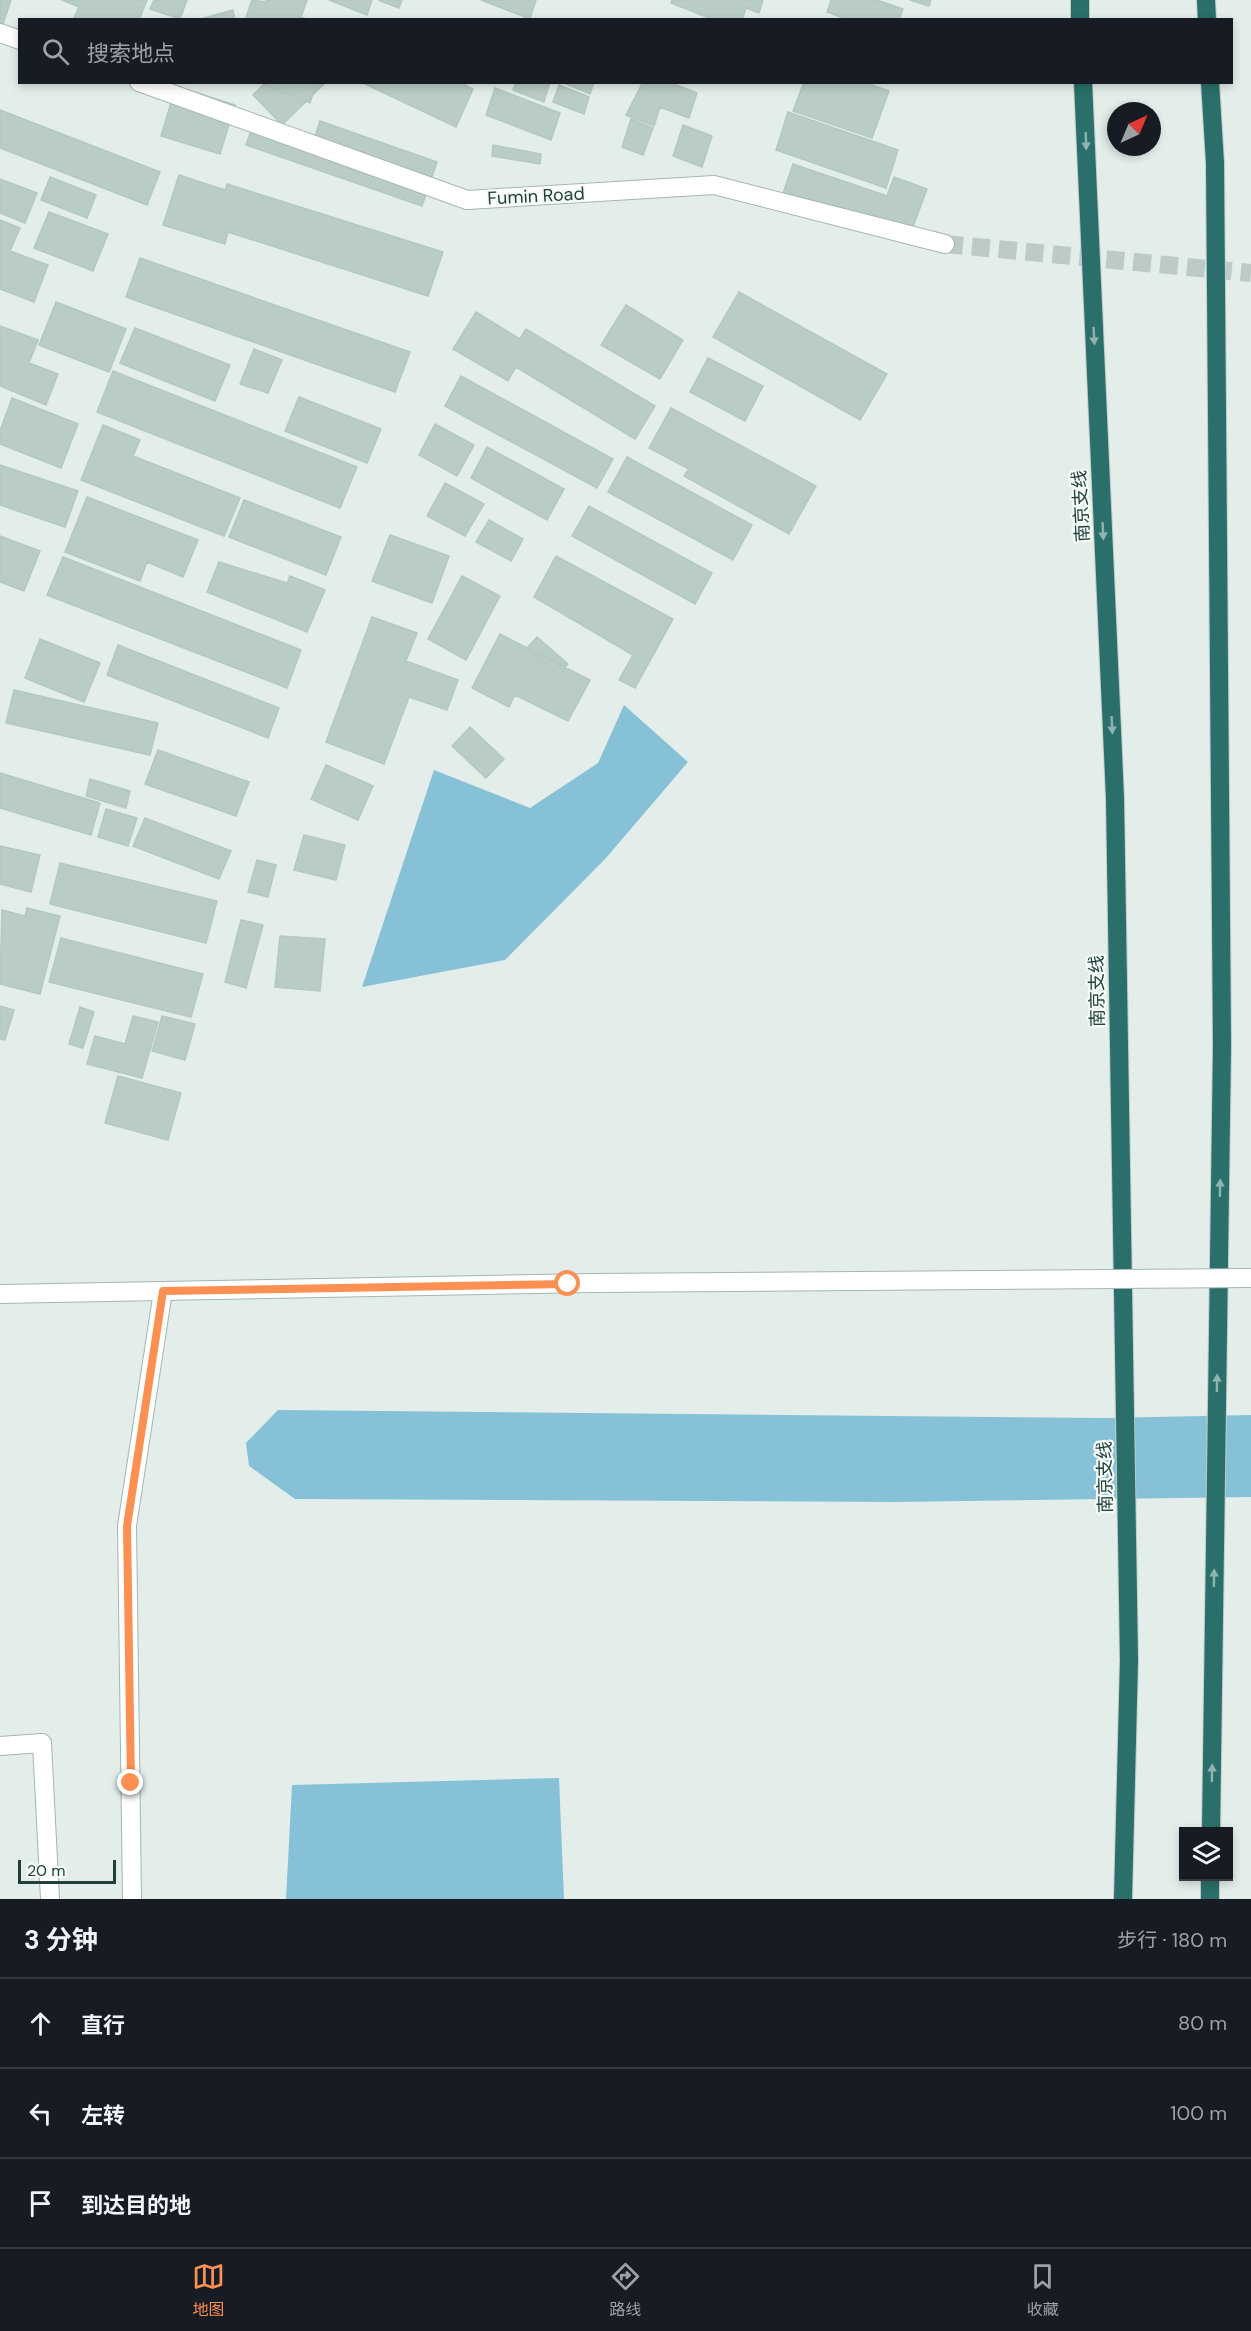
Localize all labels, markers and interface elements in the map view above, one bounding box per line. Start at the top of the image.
search box [18,18,1233,84]
icon: search [39,35,72,68]
text: 搜索地点 [87,39,175,68]
north arrow [1107,102,1161,156]
one-way arrow [1081,131,1090,150]
street label: Fumin Road [487,181,585,211]
one-way arrow [1090,326,1099,345]
street label: 南京支线 [1067,469,1095,543]
one-way arrow [1099,521,1108,540]
one-way arrow [1108,716,1117,735]
street label: 南京支线 [1084,955,1110,1027]
one-way arrow [1215,1179,1224,1198]
route start [554,1270,580,1296]
one-way arrow [1212,1374,1222,1393]
street label: 南京支线 [1092,1441,1118,1513]
one-way arrow [1210,1569,1219,1588]
one-way arrow [1207,1764,1217,1783]
route end [117,1769,143,1795]
map controls [1179,1827,1233,1881]
button: layers [1179,1827,1233,1881]
scale bar [18,1857,116,1884]
text: 20 m [27,1860,66,1881]
text: 3 分钟 [24,1923,98,1957]
text: 步行 · 180 m [1117,1927,1227,1953]
icon: ahead [24,2007,57,2040]
text: 80 m [1178,2010,1227,2036]
text: 直行 [81,2011,125,2040]
icon: left [24,2097,57,2130]
text: 100 m [1170,2100,1227,2126]
text: 左转 [81,2101,125,2130]
icon: arrive [24,2187,57,2220]
text: 到达目的地 [81,2191,191,2220]
tab: 地图 [192,2260,225,2320]
tab: 路线 [609,2260,642,2320]
tab: 收藏 [1026,2260,1059,2320]

